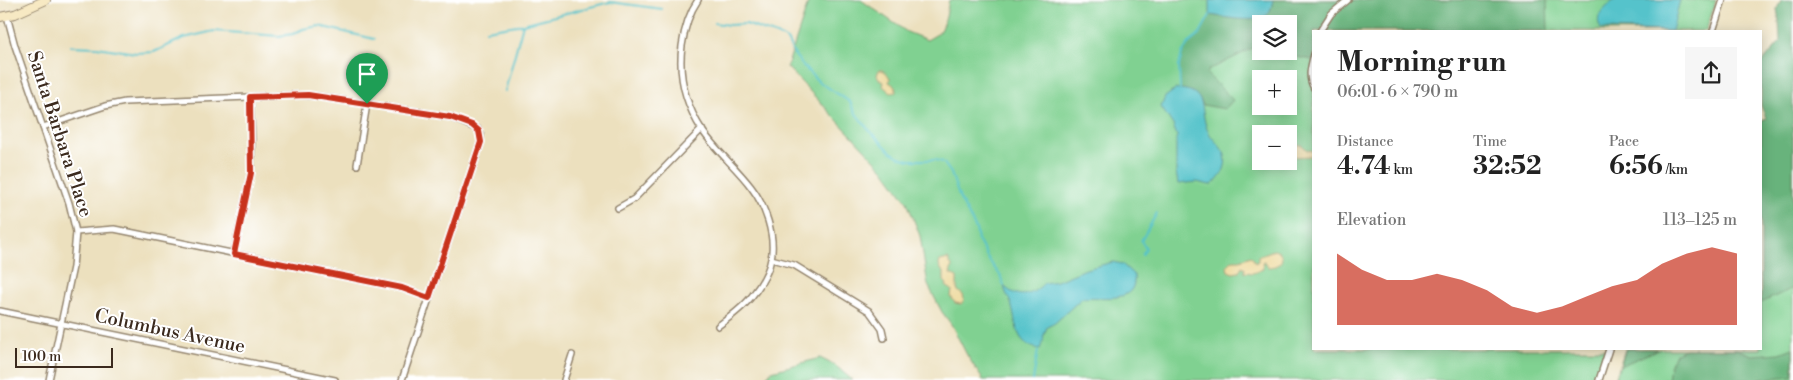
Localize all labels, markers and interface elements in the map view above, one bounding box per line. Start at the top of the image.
map controls [1252,15,1297,170]
button: layers [1252,15,1297,60]
text: Morning run [1337,45,1506,80]
button: share [1685,47,1737,99]
street label: Santa Barbara Place [22,48,98,220]
pin [346,53,388,104]
icon: arrive [353,60,381,88]
button: + [1252,70,1297,115]
text: 06:01 · 6 × 790 m [1337,82,1458,102]
button: − [1252,125,1297,170]
text: Distance [1337,133,1394,151]
text: Time [1473,133,1507,151]
text: Pace [1609,133,1639,151]
text: 4.74 [1337,151,1391,182]
text: 32:52 [1473,151,1542,182]
text: 6:56 [1609,151,1663,182]
text: km [1391,161,1413,179]
text: /km [1663,161,1688,179]
text: Elevation [1337,210,1406,230]
text: 113–125 m [1663,210,1737,230]
street label: Columbus Avenue [93,303,247,359]
scale bar [15,345,112,368]
text: 100 m [22,348,61,366]

